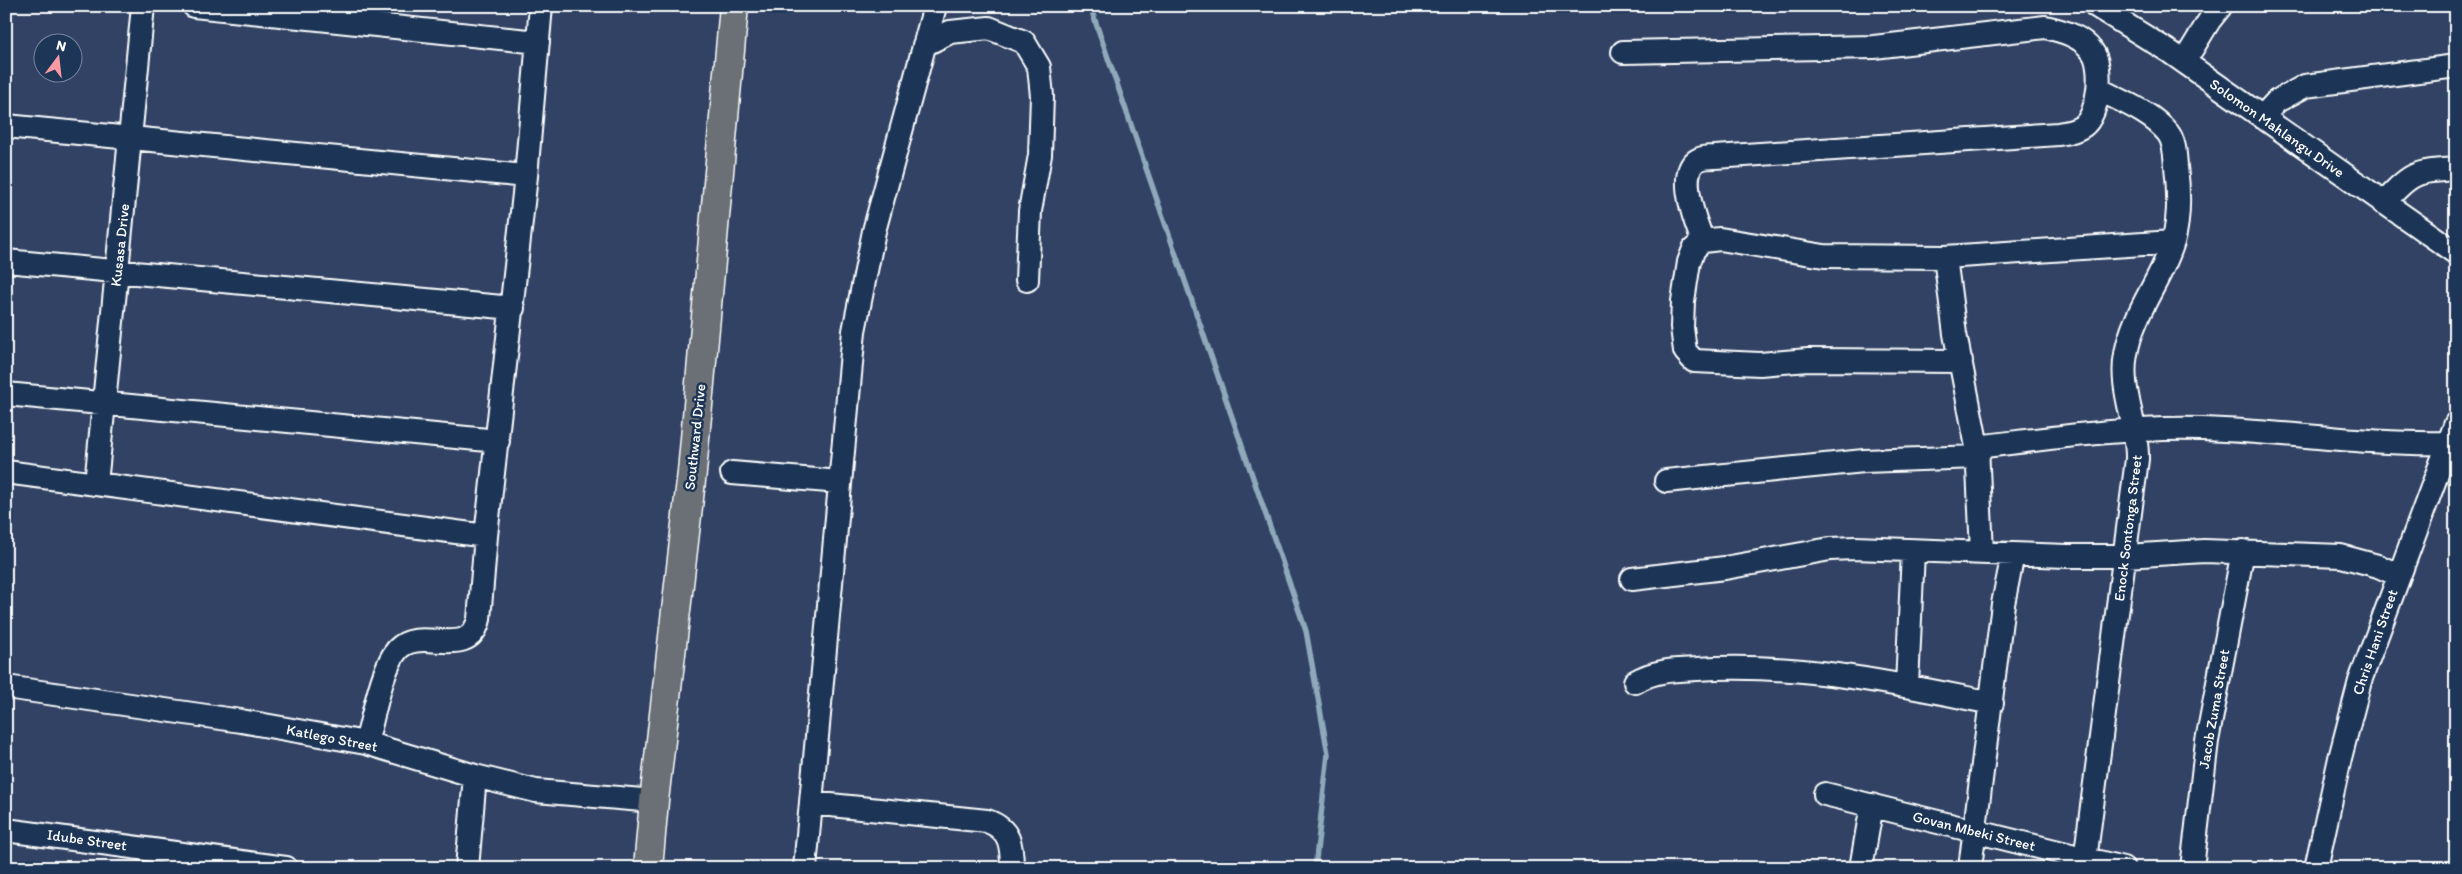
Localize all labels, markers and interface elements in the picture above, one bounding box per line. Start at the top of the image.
north arrow [32,32,82,82]
text: N [54,36,68,55]
street label: Solomon Mahlangu Drive [2206,75,2348,181]
street label: Kusasa Drive [107,203,133,287]
street label: Southward Drive [680,383,710,491]
street label: Enock Sontonga Street [2110,453,2146,602]
street label: Chris Hani Street [2348,586,2402,697]
street label: Jacob Zuma Street [2195,647,2233,770]
street label: Katlego Street [285,720,380,756]
street label: Govan Mbeki Street [1911,807,2038,855]
street label: Idube Street [46,825,128,855]

